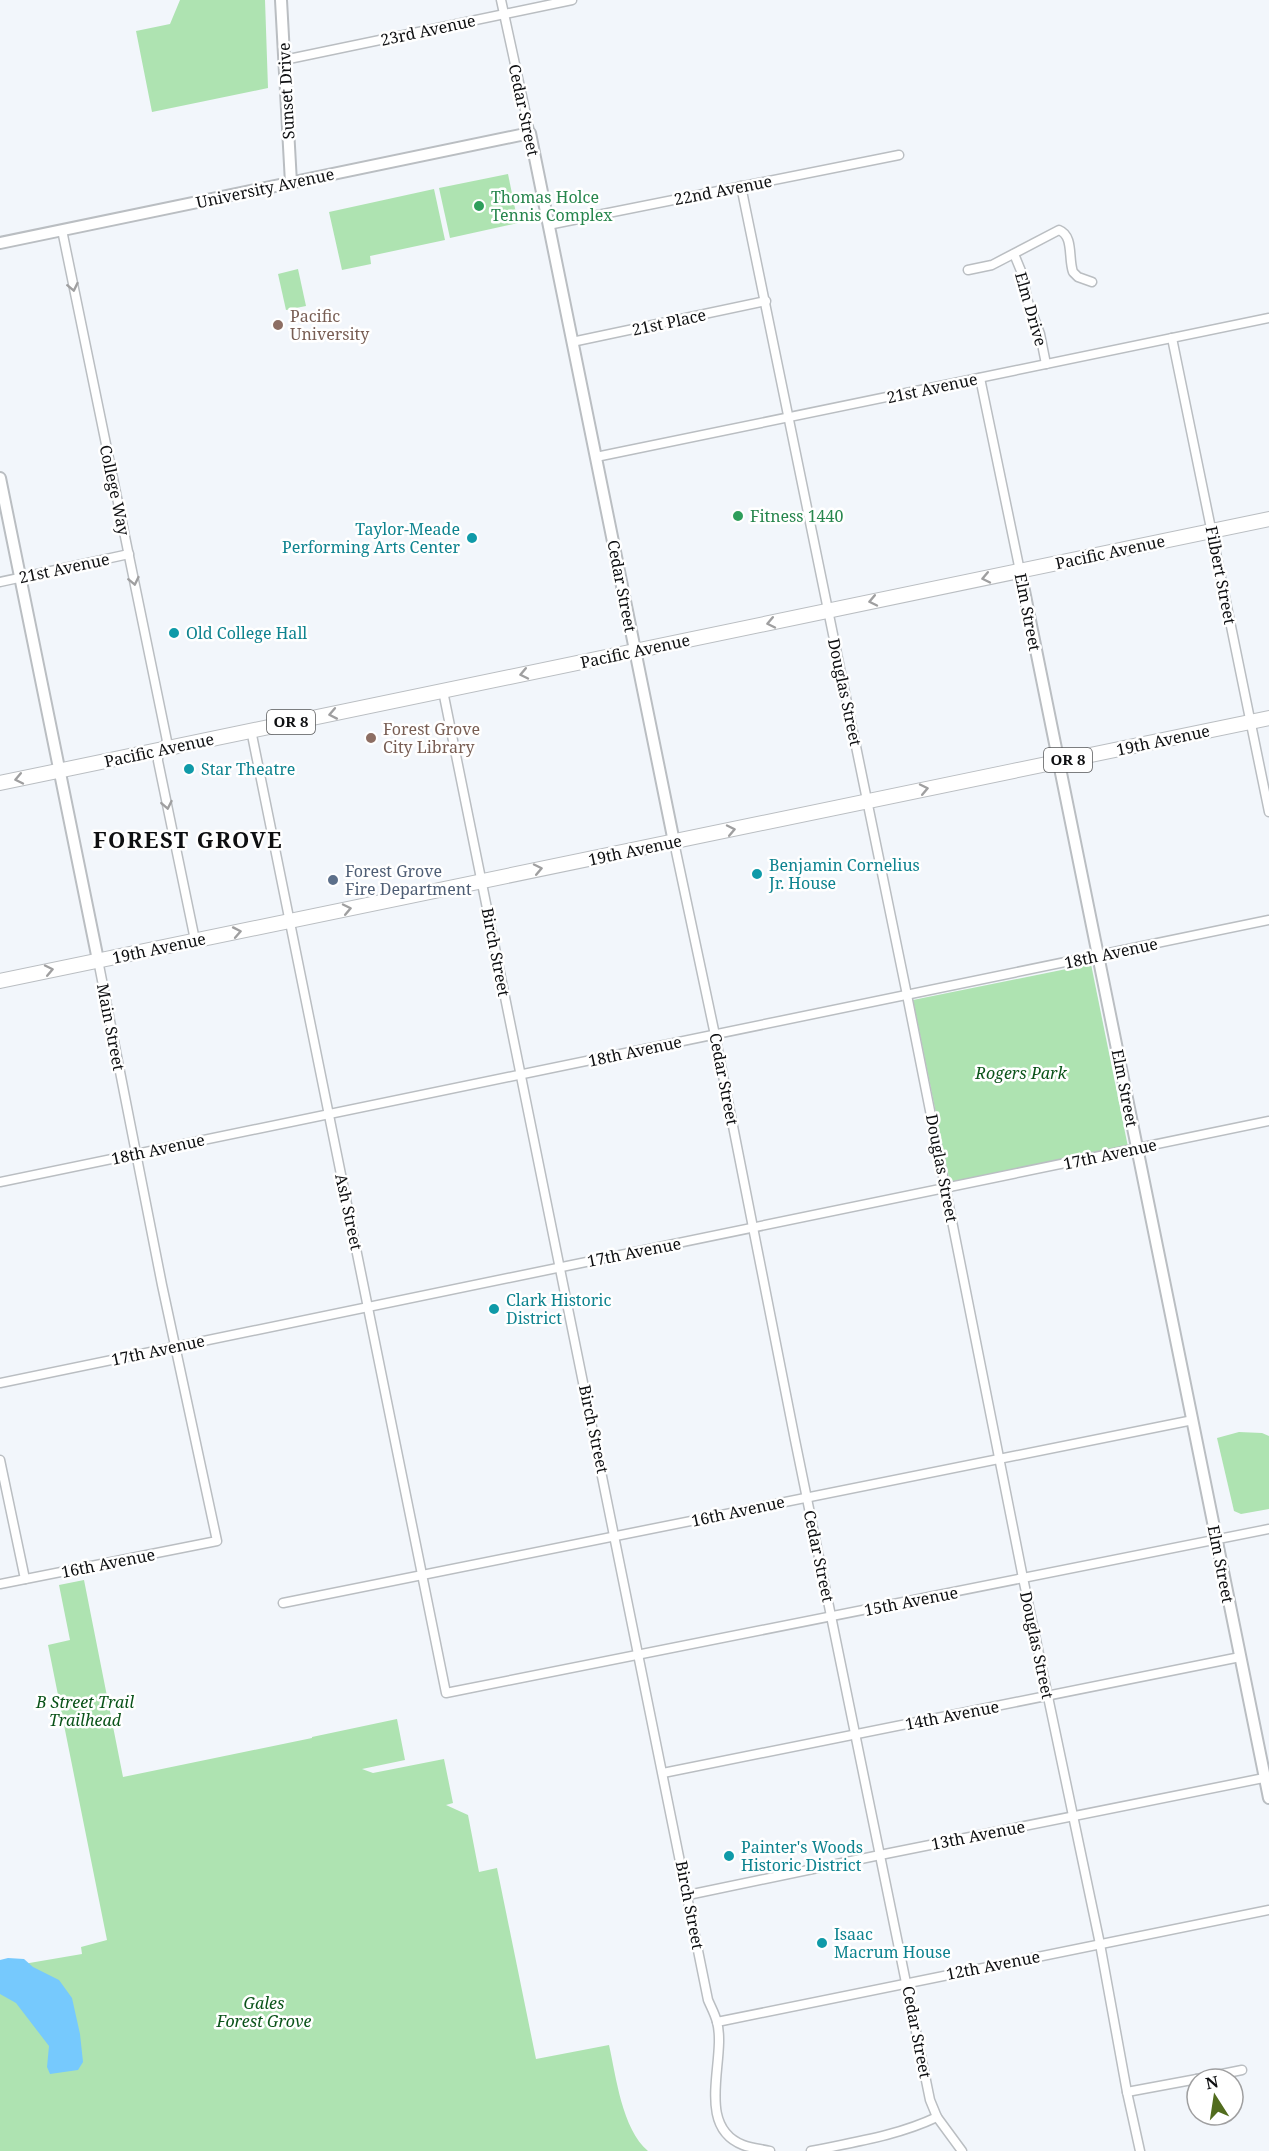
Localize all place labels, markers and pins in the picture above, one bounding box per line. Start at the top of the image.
place label: Thomas Holce Tennis Complex [491,186,613,226]
marker: Thomas Holce Tennis Complex [472,199,486,213]
place label: Pacific University [290,305,370,345]
marker: Pacific University [271,318,285,332]
place label: Fitness 1440 [750,505,843,527]
marker: Fitness 1440 [731,509,745,523]
place label: Taylor-Meade Performing Arts Center [282,518,460,558]
marker: Taylor-Meade Performing Arts Center [465,531,479,545]
place label: Old College Hall [186,622,307,644]
marker: Old College Hall [167,626,181,640]
place label: Forest Grove City Library [383,718,480,758]
marker: Forest Grove City Library [364,731,378,745]
place label: Star Theatre [201,758,295,780]
marker: Star Theatre [182,762,196,776]
place label: Benjamin Cornelius Jr. House [768,854,920,894]
place label: Forest Grove Fire Department [345,860,472,900]
marker: Benjamin Cornelius Jr. House [750,867,764,881]
marker: Forest Grove Fire Department [326,873,340,887]
place label: Clark Historic District [506,1289,611,1329]
marker: Clark Historic District [487,1302,501,1316]
place label: Painter's Woods Historic District [741,1836,863,1876]
marker: Painter's Woods Historic District [722,1849,736,1863]
place label: Isaac Macrum House [834,1923,951,1963]
marker: Isaac Macrum House [815,1936,829,1950]

